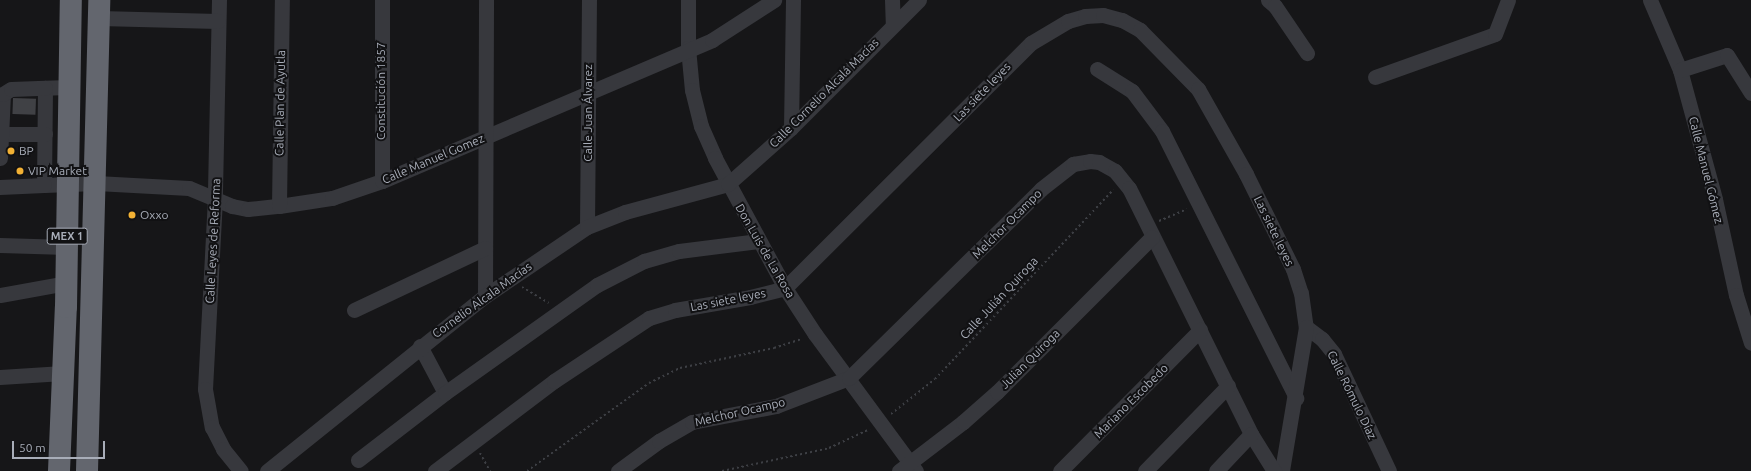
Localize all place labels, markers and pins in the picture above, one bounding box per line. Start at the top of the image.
place label: BP [19,144,34,158]
marker: BP [6,146,16,156]
place label: VIP Market [28,164,87,178]
marker: VIP Market [15,166,25,176]
place label: Oxxo [140,208,169,222]
marker: Oxxo [127,210,137,220]

